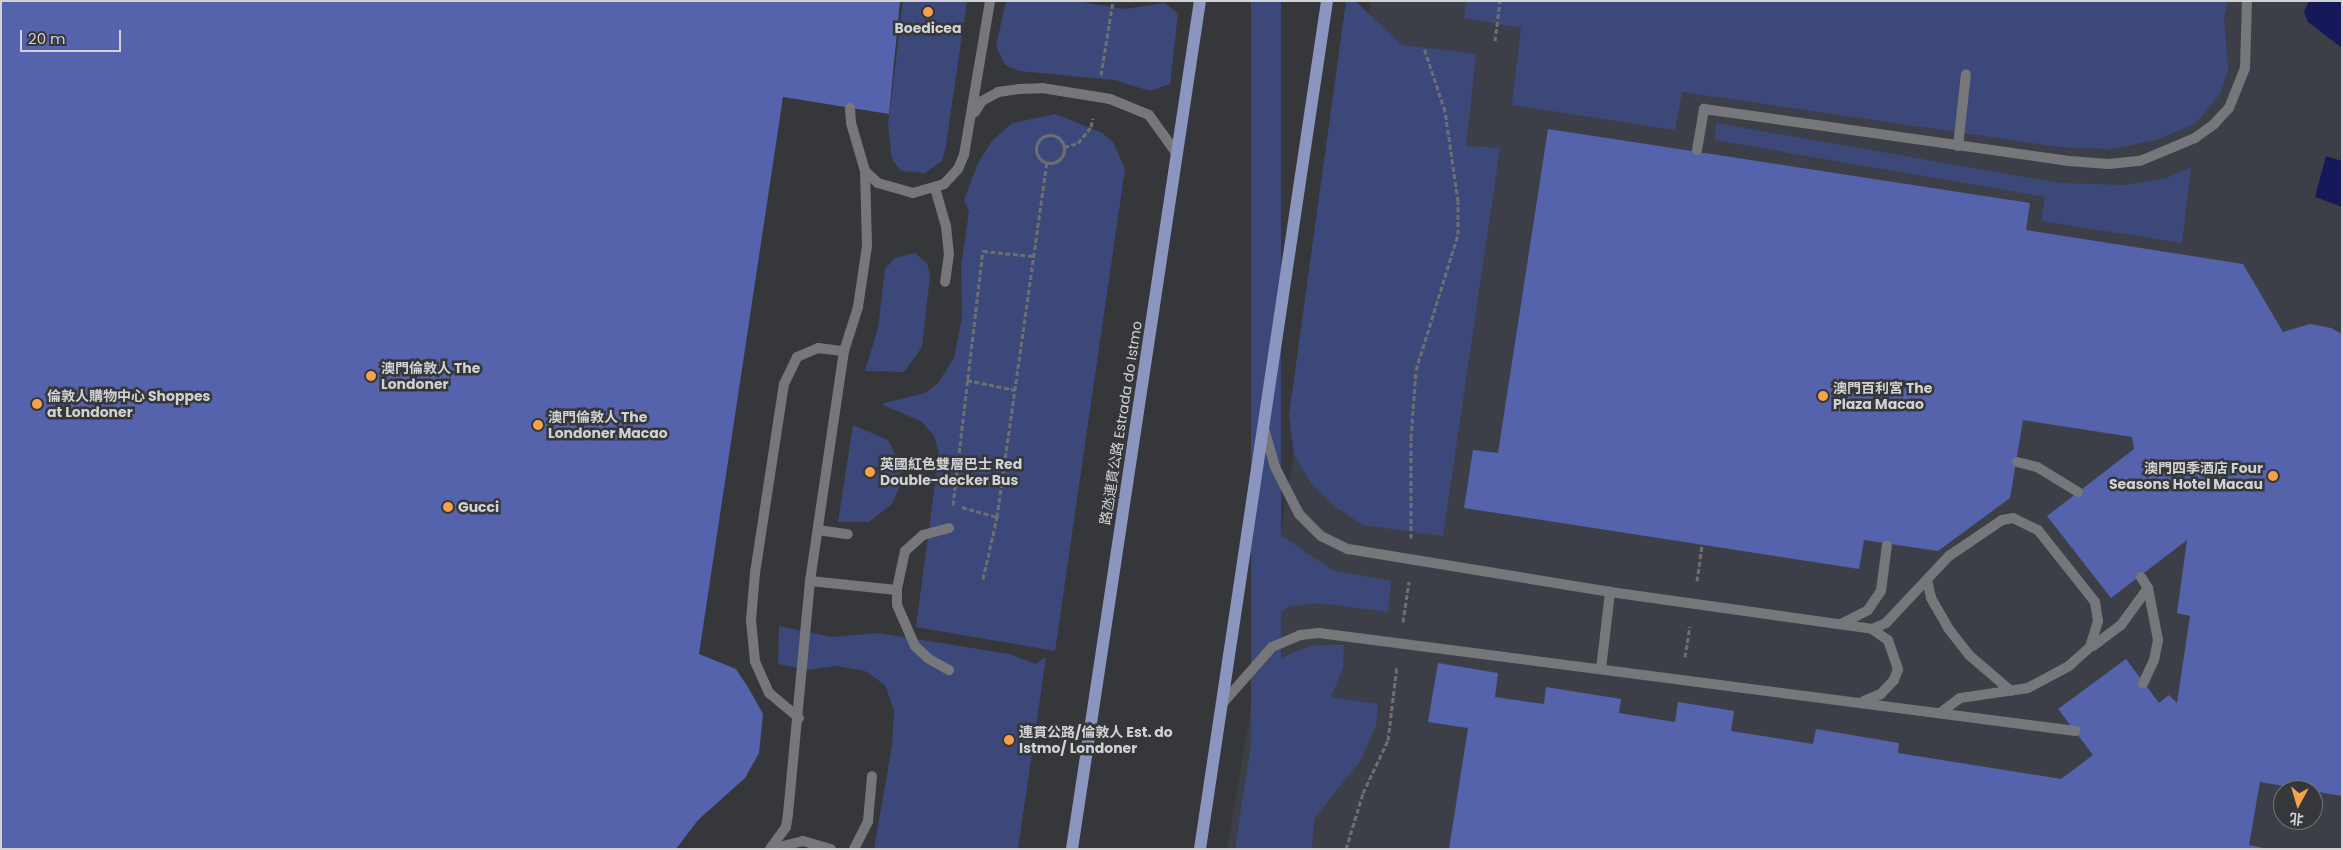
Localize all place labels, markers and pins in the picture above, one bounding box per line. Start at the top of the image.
marker: Boedicea [922,6,934,18]
place label: Boedicea [894,20,962,36]
place label: 澳門倫敦人 The Londoner [381,360,480,392]
marker: 澳門倫敦人 The Londoner [365,370,377,382]
place label: 澳門百利宮 The Plaza Macao [1833,380,1932,412]
place label: 倫敦人購物中心 Shoppes at Londoner [47,388,210,421]
marker: 澳門百利宮 The Plaza Macao [1817,390,1829,402]
marker: 倫敦人購物中心 Shoppes at Londoner [31,398,43,410]
place label: 澳門倫敦人 The Londoner Macao [548,409,668,442]
marker: 澳門倫敦人 The Londoner Macao [532,419,544,431]
place label: 英國紅色雙層巴士 Red Double-decker Bus [880,456,1022,488]
place label: 澳門四季酒店 Four Seasons Hotel Macau [2109,460,2263,492]
marker: 英國紅色雙層巴士 Red Double-decker Bus [864,466,876,478]
marker: 澳門四季酒店 Four Seasons Hotel Macau [2267,470,2279,482]
place label: Gucci [458,499,499,515]
marker: Gucci [442,501,454,513]
place label: 連貫公路/倫敦人 Est. do Istmo/ Londoner [1019,724,1173,756]
marker: 連貫公路/倫敦人 Est. do Istmo/ Londoner [1003,734,1015,746]

